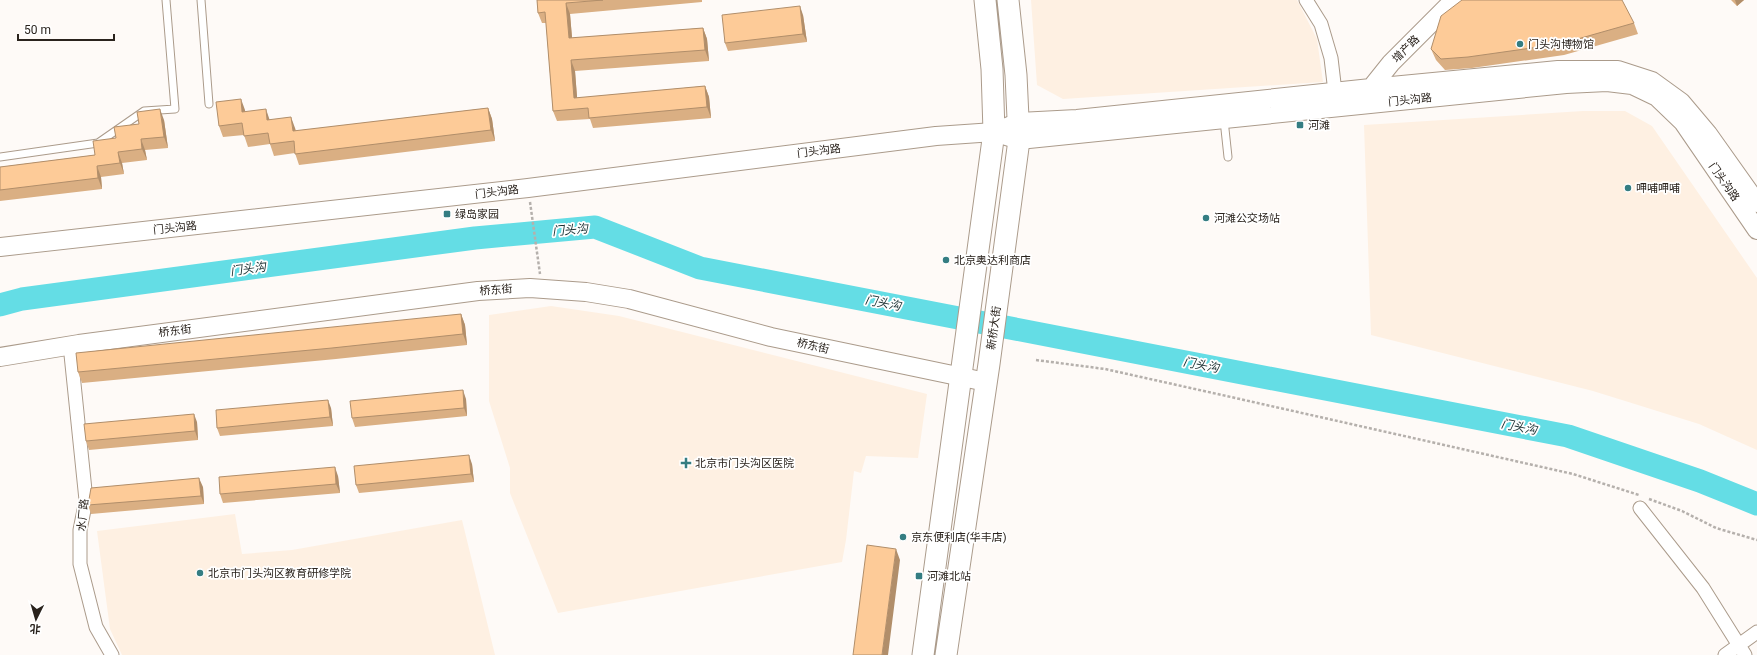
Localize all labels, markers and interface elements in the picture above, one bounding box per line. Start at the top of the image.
scale bar [18,16,114,42]
text: 50 m [24,23,51,37]
street label: 增产路 [1390,33,1422,65]
place label: 门头沟博物馆 [1528,38,1594,51]
marker: 门头沟博物馆 [1515,39,1525,49]
street label: 门头沟路 [1387,91,1433,109]
place label: 河滩 [1308,119,1330,132]
marker: 河滩 [1295,120,1305,130]
street label: 门头沟路 [796,142,842,160]
street label: 门头沟路 [1706,160,1742,204]
place label: 呷哺呷哺 [1636,182,1680,195]
street label: 门头沟路 [474,183,520,201]
marker: 呷哺呷哺 [1623,183,1633,193]
place label: 绿岛家园 [455,208,499,221]
marker: 绿岛家园 [442,209,452,219]
place label: 河滩公交场站 [1214,212,1280,225]
marker: 河滩公交场站 [1201,213,1211,223]
street label: 门头沟路 [152,219,198,237]
water label: 门头沟 [551,221,591,239]
place label: 北京奥达利商店 [954,254,1031,267]
marker: 北京奥达利商店 [941,255,951,265]
water label: 门头沟 [229,259,269,278]
street label: 桥东街 [479,282,513,298]
water label: 门头沟 [864,293,904,314]
street label: 新桥大街 [985,305,1003,351]
street label: 桥东街 [158,323,192,339]
street label: 桥东街 [795,336,831,356]
water label: 门头沟 [1182,355,1222,376]
water label: 门头沟 [1500,417,1540,438]
marker: 北京市门头沟区医院 [680,457,692,469]
place label: 北京市门头沟区医院 [695,457,794,470]
street label: 水厂路 [75,498,91,532]
place label: 京东便利店(华丰店) [911,531,1007,544]
marker: 京东便利店(华丰店) [898,532,908,542]
place label: 北京市门头沟区教育研修学院 [208,567,351,580]
marker: 北京市门头沟区教育研修学院 [195,568,205,578]
place label: 河滩北站 [927,570,971,583]
marker: 河滩北站 [914,571,924,581]
north arrow [16,599,56,639]
text: 北 [29,622,41,635]

